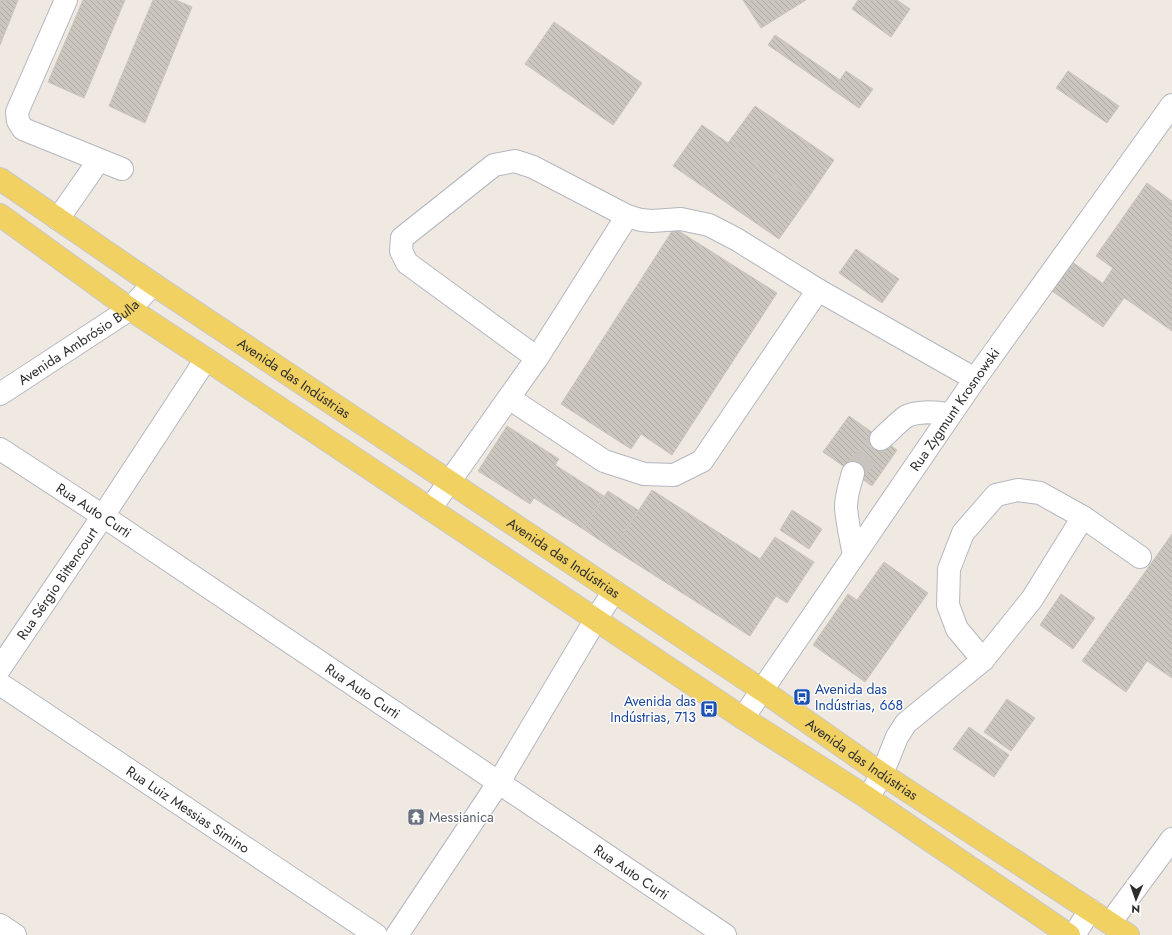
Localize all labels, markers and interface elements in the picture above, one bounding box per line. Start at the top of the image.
street label: Avenida Ambrósio Bulla [14,295,144,390]
street label: Avenida das Indústrias [233,333,355,423]
street label: Rua Zygmunt Krosnowski [905,344,1004,475]
street label: Rua Auto Curti [52,478,135,542]
street label: Avenida das Indústrias [503,513,624,603]
street label: Rua Sérgio Bittencourt [12,523,103,644]
street label: Rua Auto Curti [321,658,404,723]
place label: Avenida das Indústrias, 668 [815,679,903,715]
bus stop icon: Avenida das Indústrias, 668 [792,687,812,707]
place label: Avenida das Indústrias, 713 [610,691,696,727]
bus stop icon: Avenida das Indústrias, 713 [699,699,719,719]
street label: Avenida das Indústrias [802,714,922,805]
street label: Rua Luiz Messias Simino [122,761,254,858]
temple icon: Messianica [406,807,426,827]
place label: Messianica [429,807,494,827]
street label: Rua Auto Curti [590,840,673,904]
north arrow [1116,879,1156,919]
text: N [1131,901,1140,917]

